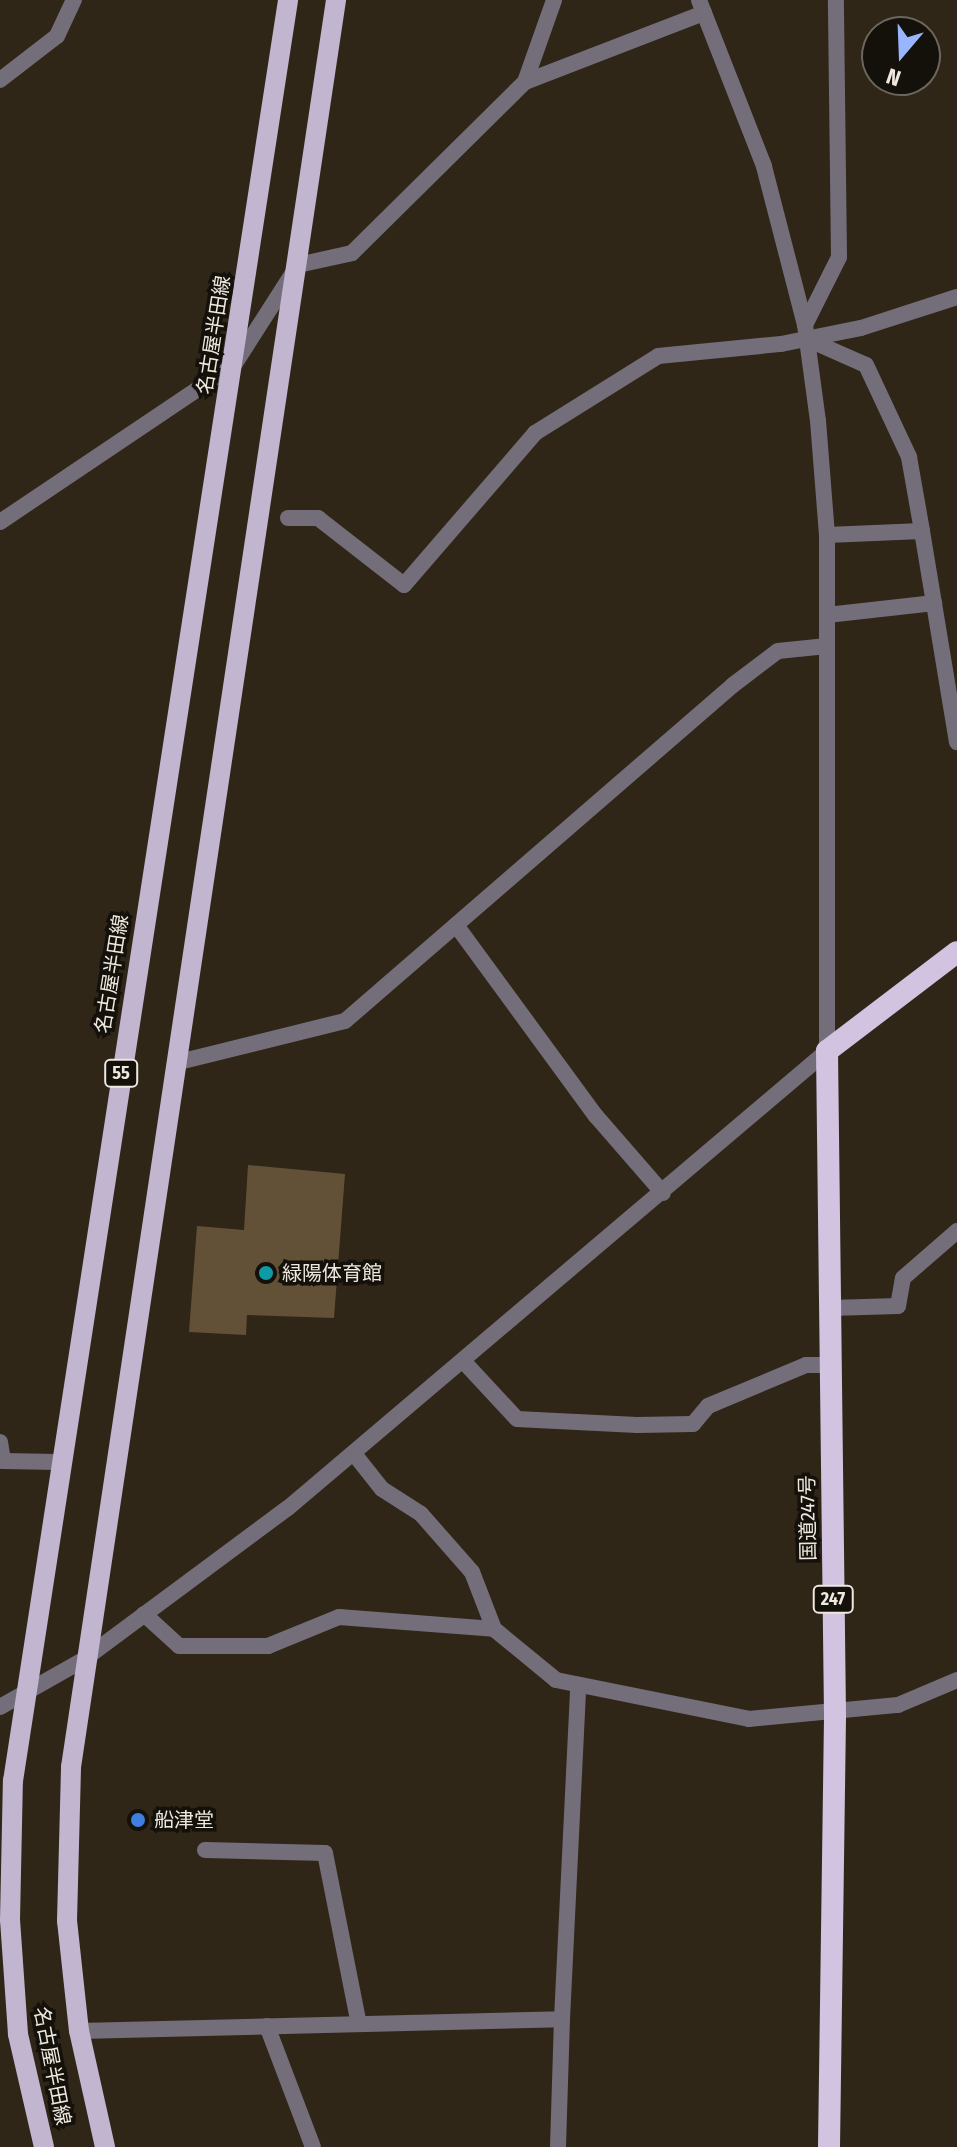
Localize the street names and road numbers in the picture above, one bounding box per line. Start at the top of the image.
street label: 名古屋半田線 [193,274,235,396]
street label: 名古屋半田線 [91,913,133,1035]
road number: 55 [103,1059,139,1087]
street label: 国道247号 [795,1475,821,1561]
road number: 247 [811,1585,855,1613]
street label: 名古屋半田線 [29,2005,75,2127]

